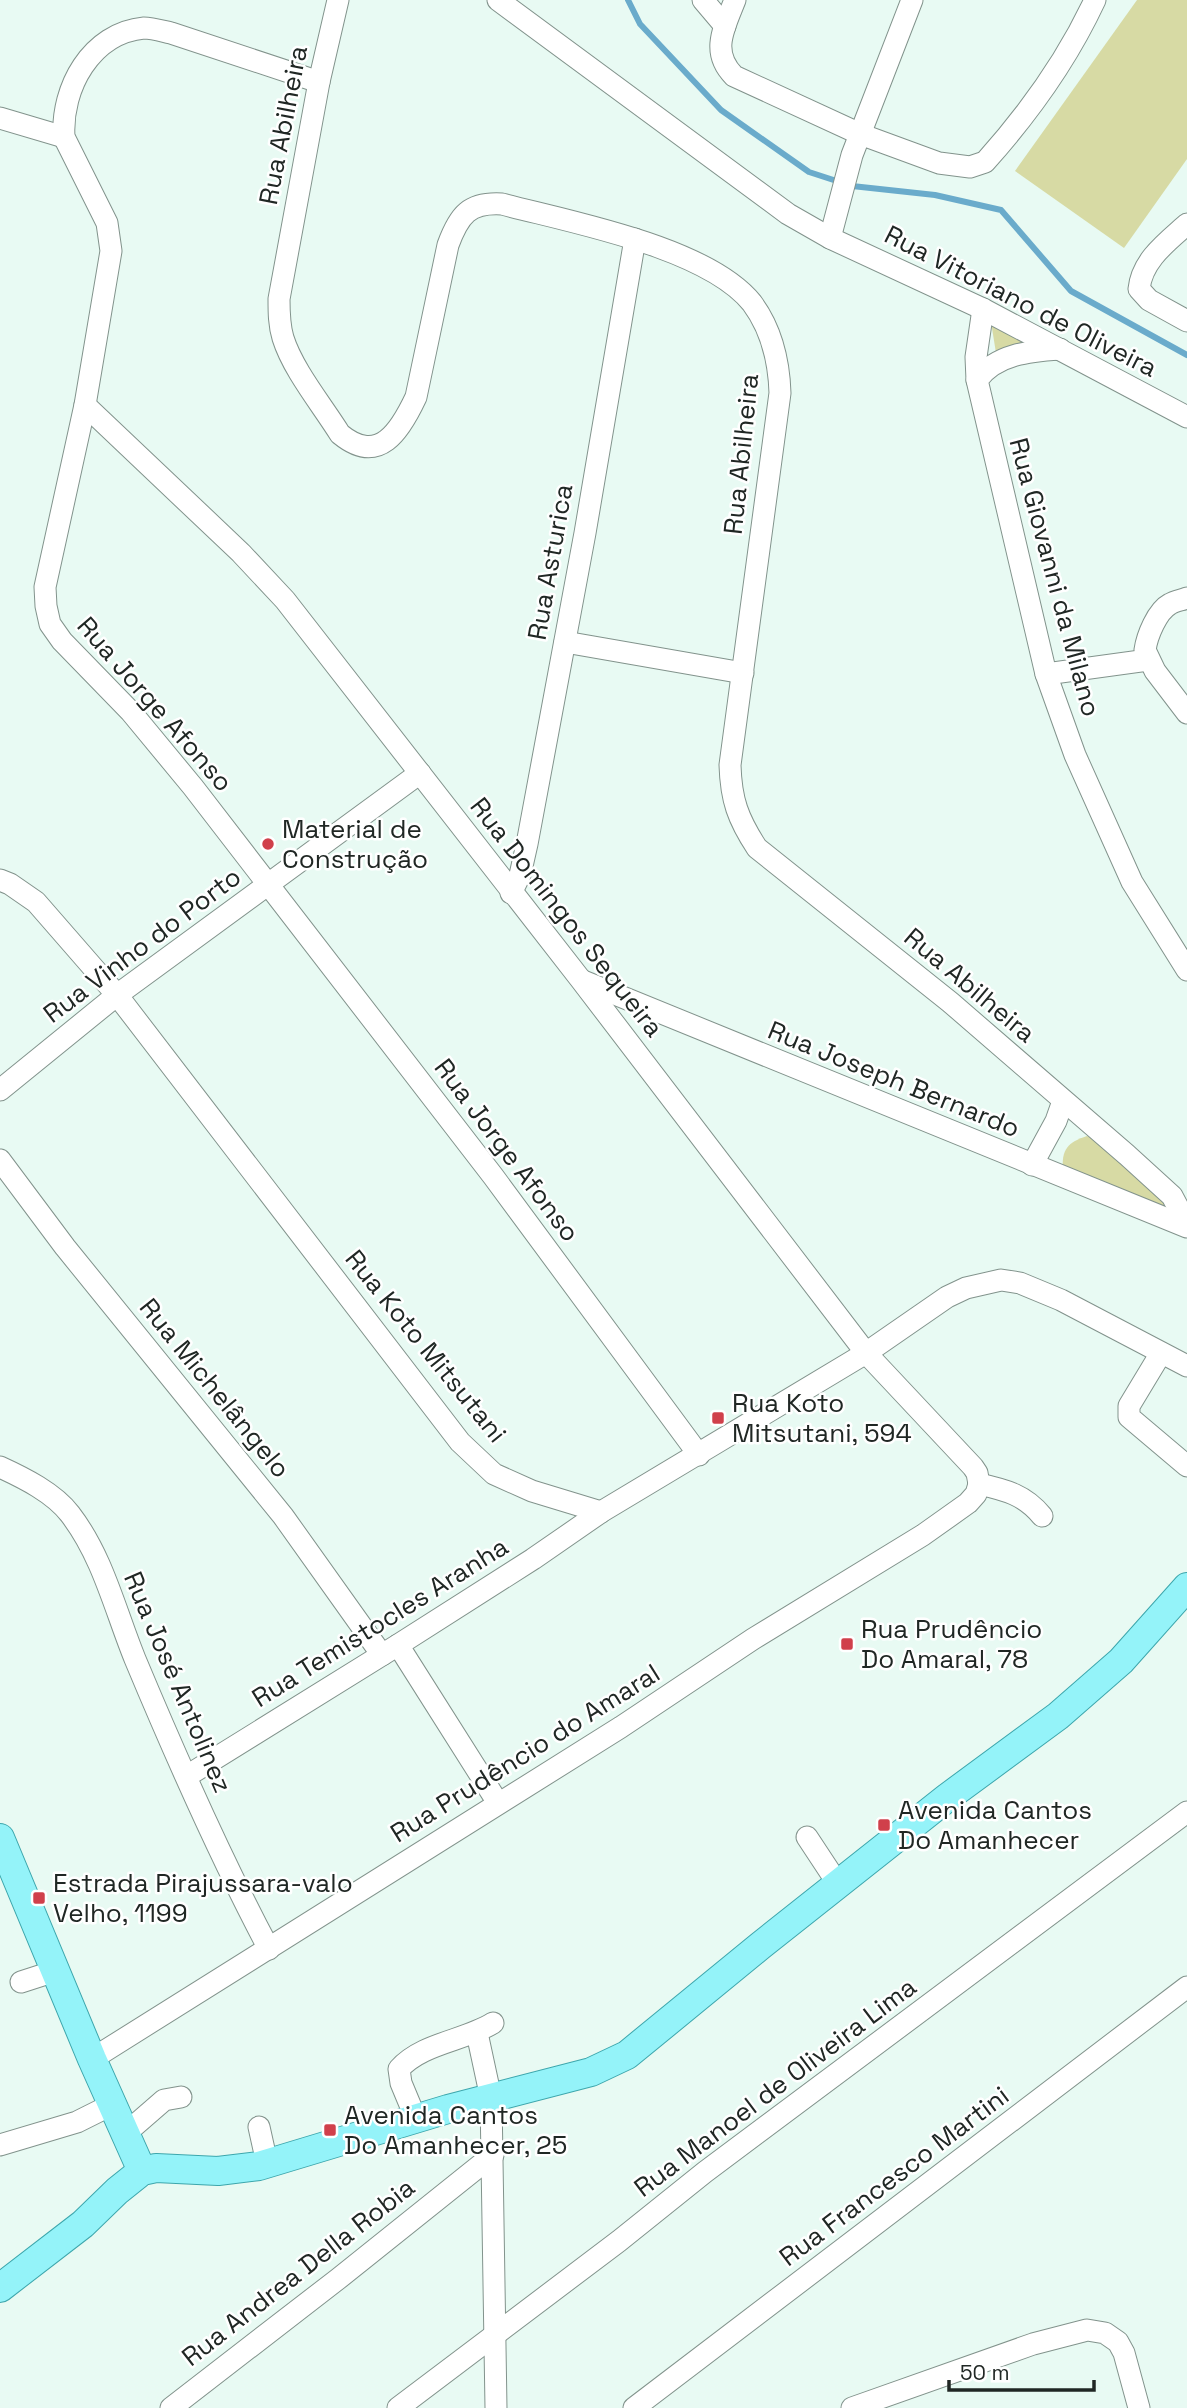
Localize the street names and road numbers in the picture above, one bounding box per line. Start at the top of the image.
street label: Rua Abilheira [251,42,315,208]
street label: Rua Vitoriano de Oliveira [879,217,1163,385]
street label: Rua Abilheira [716,372,766,536]
street label: Rua Giovanni da Milano [1001,434,1109,720]
street label: Rua Asturica [520,481,580,643]
street label: Rua Jorge Afonso [70,609,240,799]
street label: Rua Domingos Sequeira [463,790,671,1044]
street label: Rua Vinho do Porto [36,860,248,1030]
street label: Rua Abilheira [897,920,1043,1050]
street label: Rua Joseph Bernardo [763,1013,1025,1145]
street label: Rua Jorge Afonso [427,1051,587,1249]
street label: Rua Koto Mitsutani [338,1243,514,1449]
street label: Rua Michelângelo [132,1291,298,1485]
street label: Rua Temistocles Aranha [246,1529,515,1715]
street label: Rua José Antolinez [116,1566,240,1798]
street label: Rua Prudêncio do Amaral [384,1656,666,1850]
street label: Rua Manoel de Oliveira Lima [627,1970,923,2204]
street label: Rua Francesco Martini [772,2078,1016,2274]
street label: Rua Andrea Della Robia [175,2170,421,2374]

